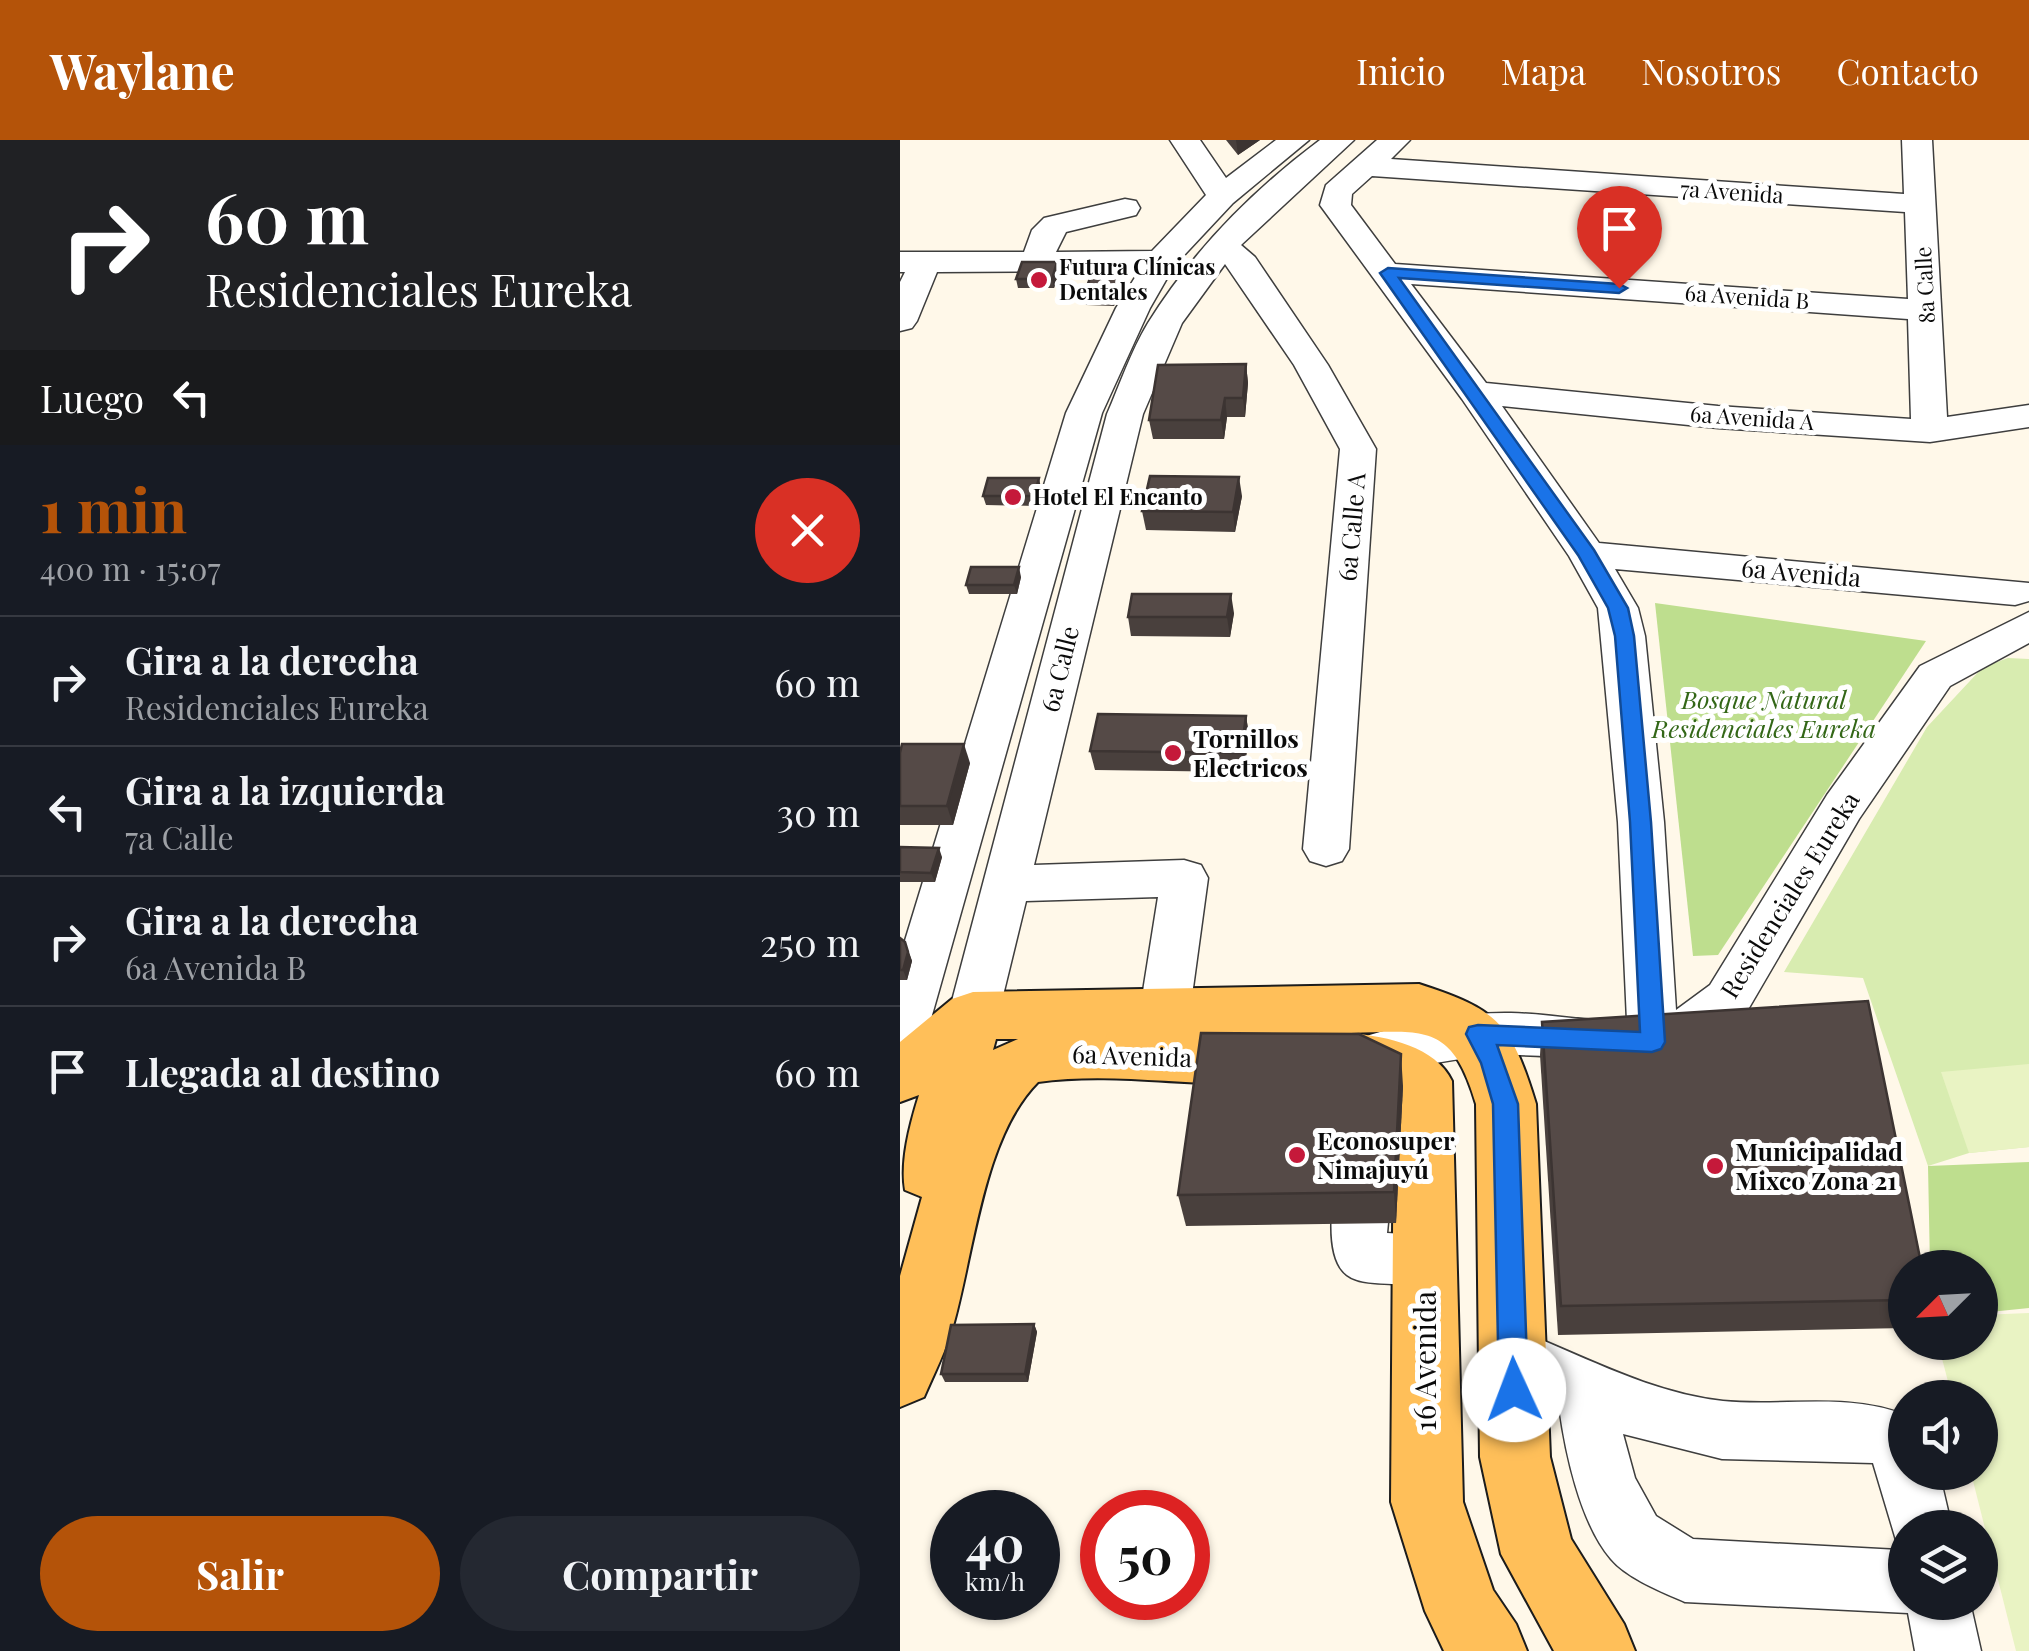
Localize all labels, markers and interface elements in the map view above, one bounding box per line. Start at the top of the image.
text: Waylane [50,38,235,102]
text: Inicio [1356,47,1446,94]
text: Mapa [1501,47,1586,94]
text: Nosotros [1641,47,1781,94]
text: Contacto [1836,47,1979,94]
text: 60 m [205,168,369,262]
street label: 7a Avenida [1680,172,1785,210]
icon: right [40,180,170,310]
pin [1577,186,1662,289]
icon: arrive [1592,201,1647,256]
street label: 8a Calle [1907,246,1941,324]
place label: Futura Clínicas Dentales [1059,251,1215,306]
text: Residenciales Eureka [205,258,632,318]
marker: Futura Clínicas Dentales [1028,269,1050,291]
street label: 6a Avenida B [1684,277,1810,315]
icon: left [164,370,219,425]
text: Luego [40,372,144,423]
street label: 6a Avenida A [1689,398,1815,436]
text: 1 min [40,468,187,548]
street label: 6a Calle A [1329,471,1372,582]
button: close [755,478,860,583]
place label: Hotel El Encanto [1033,481,1203,511]
marker: Hotel El Encanto [1002,486,1024,508]
text: 400 m · 15:07 [40,546,220,589]
street label: 6a Avenida [1740,550,1863,593]
street label: 6a Calle [1032,622,1085,715]
text: Gira a la derecha [125,634,419,685]
icon: right [40,654,95,709]
text: 60 m [774,656,860,707]
park label: Bosque Natural Residenciales Eureka [1651,682,1876,744]
text: Residenciales Eureka [125,685,429,728]
place label: Tornillos Electricos [1193,721,1308,783]
marker: Tornillos Electricos [1162,742,1184,764]
text: Gira a la izquierda [125,764,445,815]
icon: left [40,784,95,839]
street label: Residenciales Eureka [1712,784,1866,1004]
text: 30 m [777,786,860,837]
text: 7a Calle [125,815,234,858]
text: Gira a la derecha [125,894,419,945]
icon: right [40,914,95,969]
text: 250 m [760,916,860,967]
text: 6a Avenida B [125,945,306,988]
street label: 6a Avenida [1071,1036,1193,1073]
icon: arrive [40,1044,95,1099]
text: Llegada al destino [125,1046,440,1097]
text: 60 m [774,1046,860,1097]
place label: Econosuper Nimajuyú [1317,1123,1455,1185]
place label: Municipalidad Mixco Zona 21 [1735,1134,1903,1196]
marker: Econosuper Nimajuyú [1286,1144,1308,1166]
marker: Municipalidad Mixco Zona 21 [1704,1155,1726,1177]
north arrow [1888,1250,1998,1360]
map controls [1888,1250,1998,1620]
street label: 16 Avenida [1404,1291,1444,1431]
position arrow [1462,1338,1566,1442]
button: sound [1888,1380,1998,1490]
speed limit sign: 50 [1080,1490,1210,1620]
text: 40 [966,1509,1024,1576]
button: layers [1888,1510,1998,1620]
button: Salir [40,1516,440,1631]
button: Compartir [460,1516,860,1631]
text: km/h [965,1564,1025,1597]

